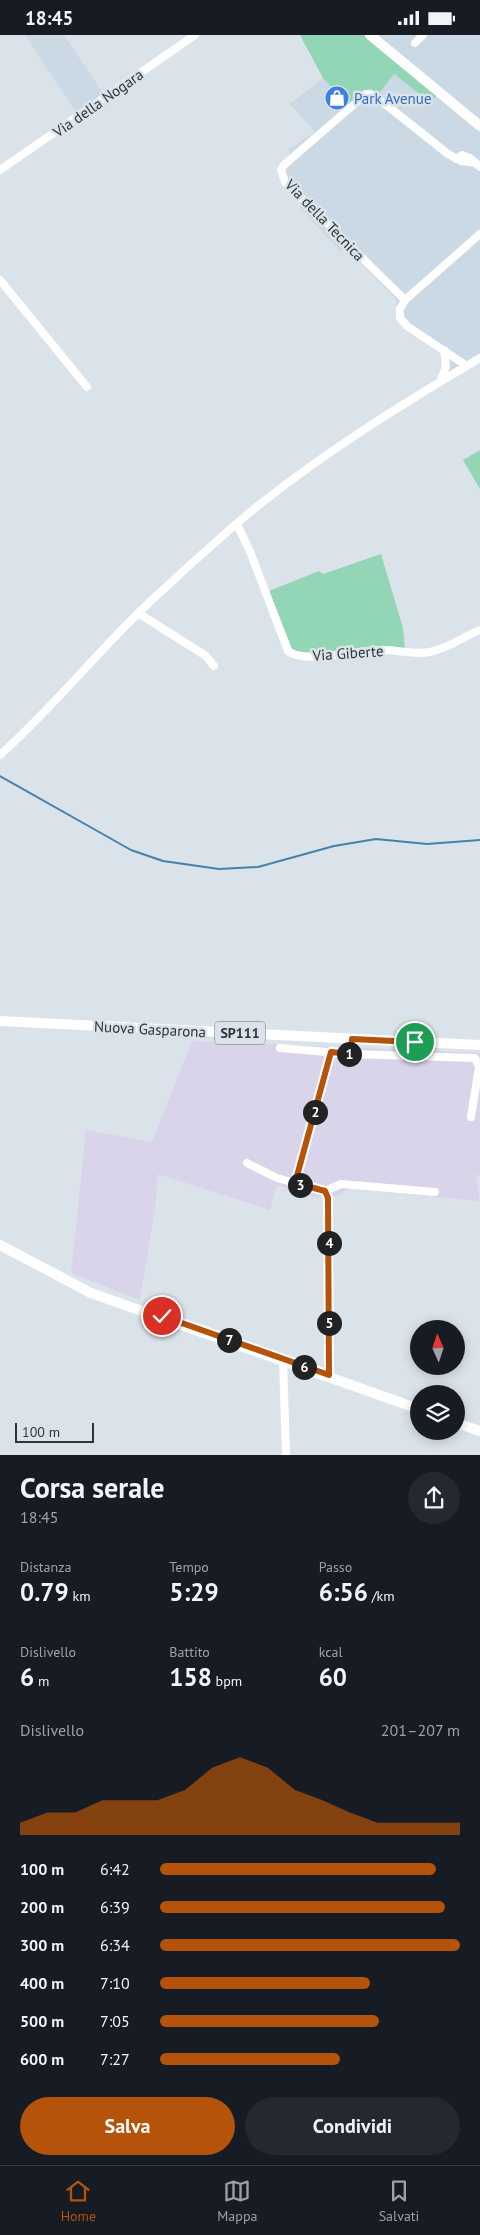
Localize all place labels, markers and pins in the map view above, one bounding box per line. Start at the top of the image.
shop icon: Park Avenue [324,85,350,111]
place label: Park Avenue [354,89,432,108]
pin [394,1021,436,1063]
pin: 1 [336,1041,362,1067]
pin: 2 [302,1099,328,1125]
pin: 3 [288,1173,312,1197]
pin: 4 [316,1231,342,1255]
pin [141,1295,183,1337]
pin: 5 [316,1311,342,1335]
pin: 7 [216,1327,242,1353]
pin: 6 [292,1355,316,1379]

